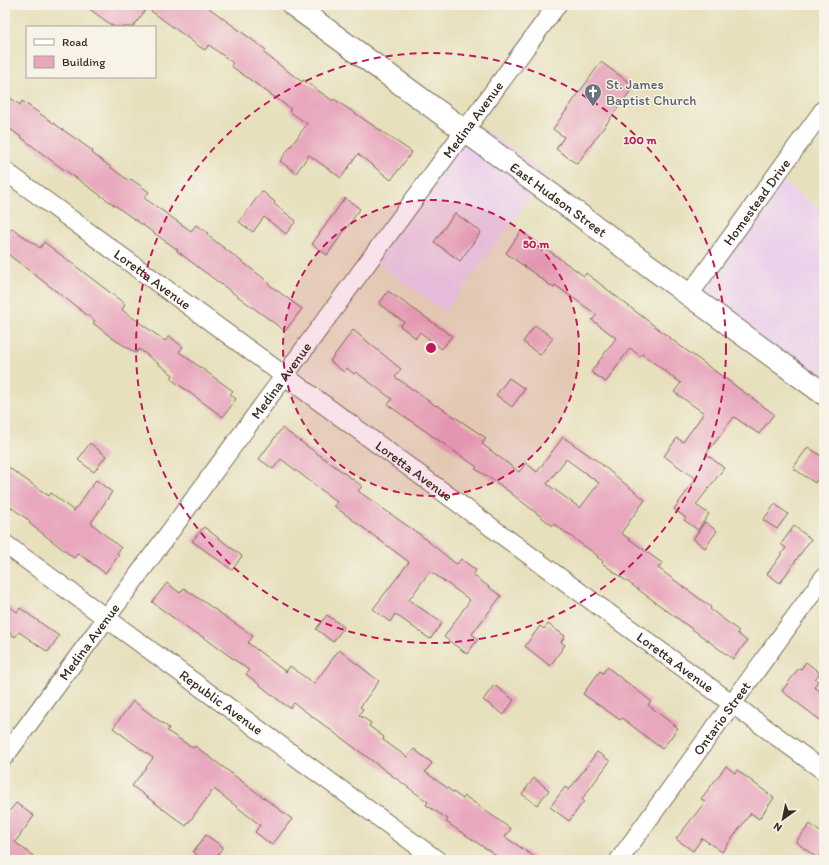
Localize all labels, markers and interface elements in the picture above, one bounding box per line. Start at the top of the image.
legend [26,26,156,78]
text: Road [62,35,88,49]
text: Building [62,55,106,69]
place label: St. James Baptist Church [606,76,697,109]
street label: Medina Avenue [439,77,507,161]
church icon: St. James Baptist Church [583,82,603,107]
text: 100 m [623,133,657,147]
street label: Homestead Drive [719,155,794,249]
street label: East Hudson Street [507,158,610,241]
text: 50 m [523,237,550,251]
street label: Loretta Avenue [111,245,195,313]
street label: Medina Avenue [247,338,315,422]
centre of rings [424,341,438,355]
street label: Loretta Avenue [372,437,456,505]
street label: Medina Avenue [55,600,123,683]
street label: Loretta Avenue [633,628,717,696]
street label: Republic Avenue [176,666,267,739]
street label: Ontario Street [689,678,754,759]
north arrow [763,799,803,839]
text: N [771,819,784,834]

